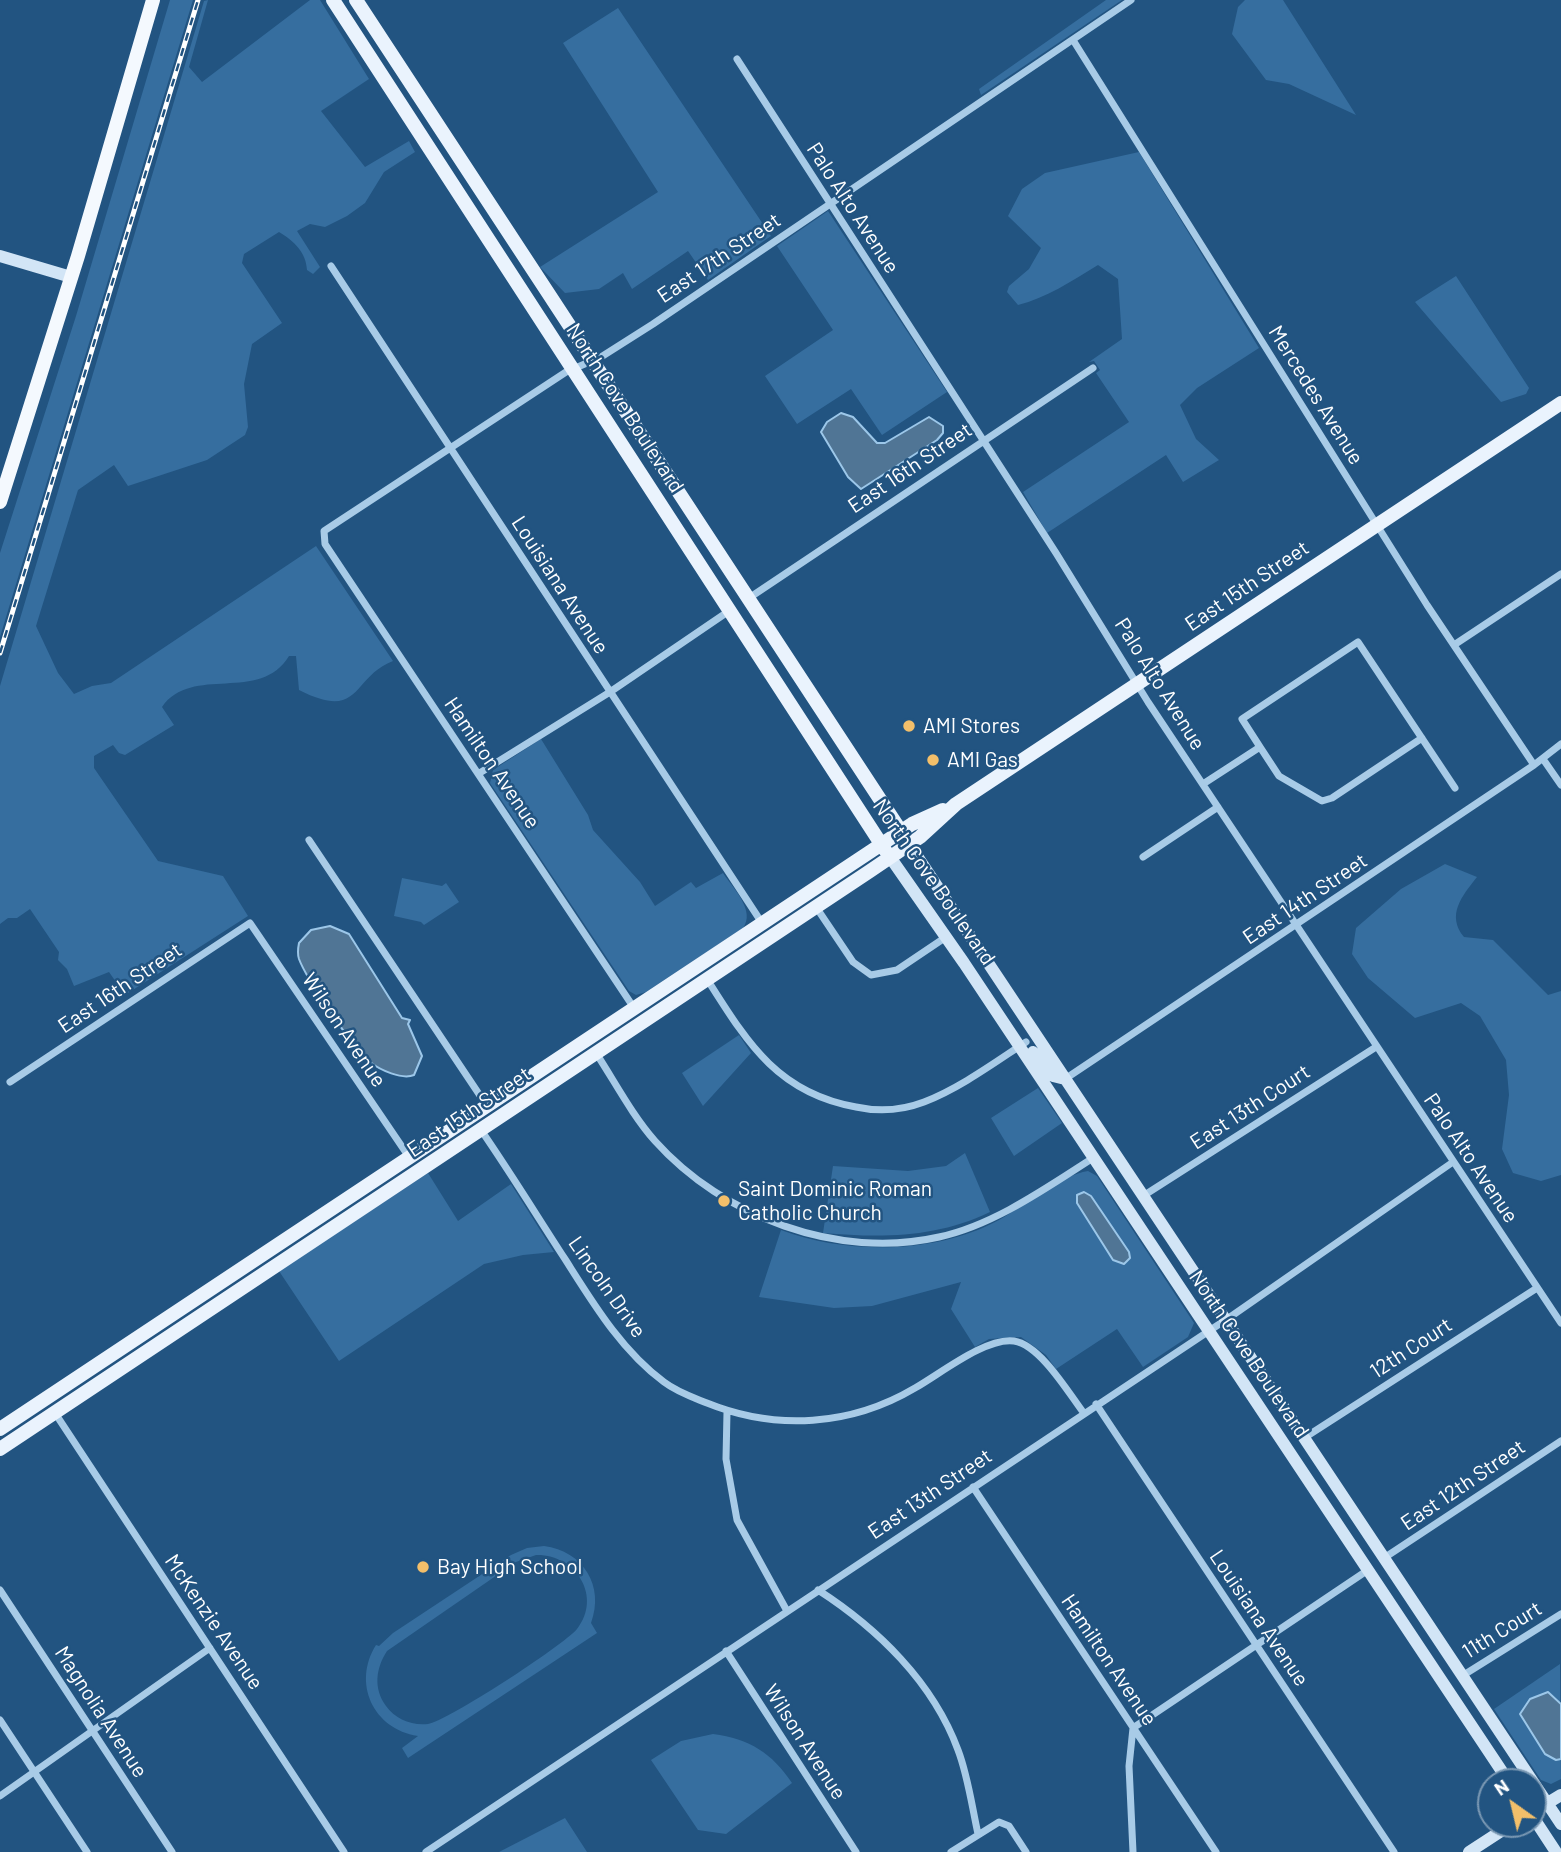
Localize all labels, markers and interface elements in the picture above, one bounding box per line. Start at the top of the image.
street label: Palo Alto Avenue [801,138,905,278]
street label: East 17th Street [653,208,785,308]
street label: North Cove Boulevard [561,319,689,497]
street label: Mercedes Avenue [1263,321,1369,469]
street label: East 16th Street [843,417,977,519]
street label: Louisiana Avenue [506,511,614,659]
street label: East 15th Street [1180,535,1314,637]
street label: Palo Alto Avenue [1109,613,1211,755]
street label: Hamilton Avenue [439,693,545,833]
place label: AMI Stores [923,713,1020,739]
marker: AMI Stores [901,718,917,734]
place label: AMI Gas [947,747,1018,773]
marker: AMI Gas [925,752,941,768]
street label: North Cove Boulevard [867,794,1001,970]
street label: East 14th Street [1238,848,1372,950]
street label: East 16th Street [53,937,187,1039]
street label: Wilson Avenue [297,968,391,1092]
street label: East 13th Court [1185,1059,1315,1155]
street label: East 15th Street [402,1061,536,1163]
street label: Palo Alto Avenue [1418,1088,1524,1228]
place label: Saint Dominic Roman Catholic Church [738,1176,932,1226]
marker: Saint Dominic Roman Catholic Church [716,1193,732,1209]
street label: Lincoln Drive [563,1231,651,1343]
street label: North Cove Boulevard [1184,1265,1314,1443]
street label: 12th Court [1365,1312,1457,1384]
street label: East 12th Street [1396,1434,1530,1536]
street label: East 13th Street [863,1443,997,1545]
street label: Louisiana Avenue [1204,1545,1314,1691]
street label: McKenzie Avenue [159,1550,269,1694]
place label: Bay High School [437,1554,582,1580]
marker: Bay High School [415,1559,431,1575]
street label: Hamilton Avenue [1056,1590,1162,1730]
street label: 11th Court [1458,1596,1546,1664]
street label: Magnolia Avenue [49,1642,153,1782]
street label: Wilson Avenue [758,1680,852,1804]
north arrow [1477,1768,1547,1838]
text: N [1489,1774,1513,1800]

